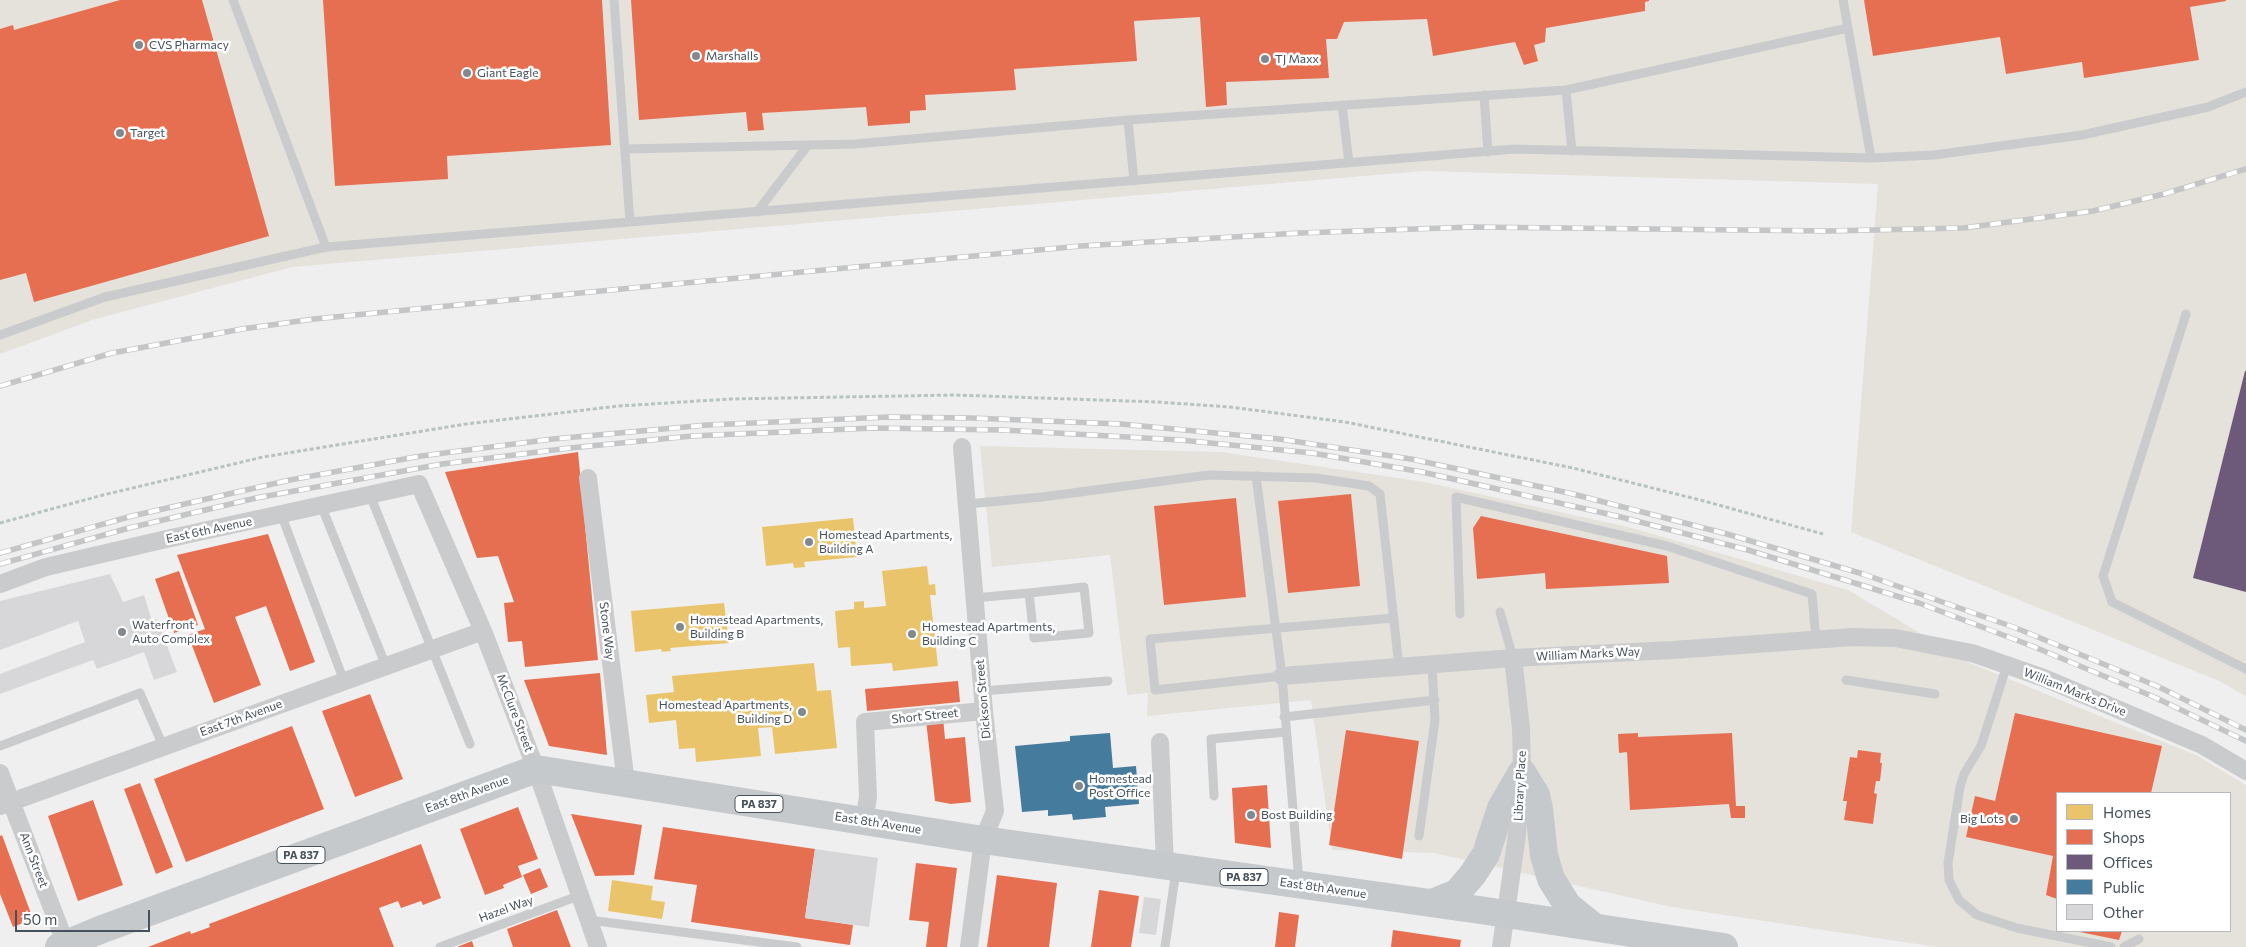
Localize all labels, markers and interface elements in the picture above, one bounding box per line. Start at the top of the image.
place label: CVS Pharmacy [149,38,229,52]
marker: CVS Pharmacy [133,39,145,51]
place label: Marshalls [706,49,758,63]
marker: Marshalls [690,50,702,62]
place label: TJ Maxx [1275,52,1319,66]
marker: TJ Maxx [1259,53,1271,65]
place label: Giant Eagle [477,66,539,80]
marker: Giant Eagle [461,67,473,79]
place label: Target [130,126,165,140]
marker: Target [114,127,126,139]
street label: East 6th Avenue [165,514,253,546]
place label: Homestead Apartments, Building A [819,528,952,556]
marker: Homestead Apartments, Building A [803,536,815,548]
street label: Stone Way [596,601,618,661]
place label: Homestead Apartments, Building B [690,613,823,641]
place label: Waterfront Auto Complex [132,618,210,646]
place label: Homestead Apartments, Building C [922,620,1055,648]
marker: Homestead Apartments, Building B [674,621,686,633]
marker: Waterfront Auto Complex [116,626,128,638]
marker: Homestead Apartments, Building C [906,628,918,640]
street label: William Marks Way [1536,644,1640,664]
street label: Dickson Street [972,658,994,740]
street label: William Marks Drive [2022,665,2128,719]
street label: McClure Street [493,672,537,754]
street label: East 7th Avenue [198,696,284,740]
place label: Homestead Apartments, Building D [659,698,792,726]
street label: Short Street [891,705,959,727]
marker: Homestead Apartments, Building D [796,706,808,718]
street label: Library Place [1511,750,1529,822]
street label: East 8th Avenue [423,772,511,816]
place label: Homestead Post Office [1089,772,1152,800]
marker: Homestead Post Office [1073,780,1085,792]
legend [2056,792,2231,932]
road number: PA 837 [735,796,783,812]
text: Homes [2103,803,2151,821]
place label: Bost Building [1261,808,1332,822]
street label: East 8th Avenue [834,809,922,837]
marker: Bost Building [1245,809,1257,821]
place label: Big Lots [1960,812,2004,826]
marker: Big Lots [2008,813,2020,825]
text: Shops [2103,828,2145,846]
street label: Ann Street [17,830,51,890]
road number: PA 837 [277,846,325,864]
text: Offices [2103,853,2153,871]
road number: PA 837 [1220,869,1268,886]
street label: East 8th Avenue [1279,875,1367,901]
text: Public [2103,878,2145,896]
street label: Hazel Way [477,893,535,925]
scale bar [18,900,152,932]
text: Other [2103,903,2144,921]
text: 50 m [23,910,57,928]

